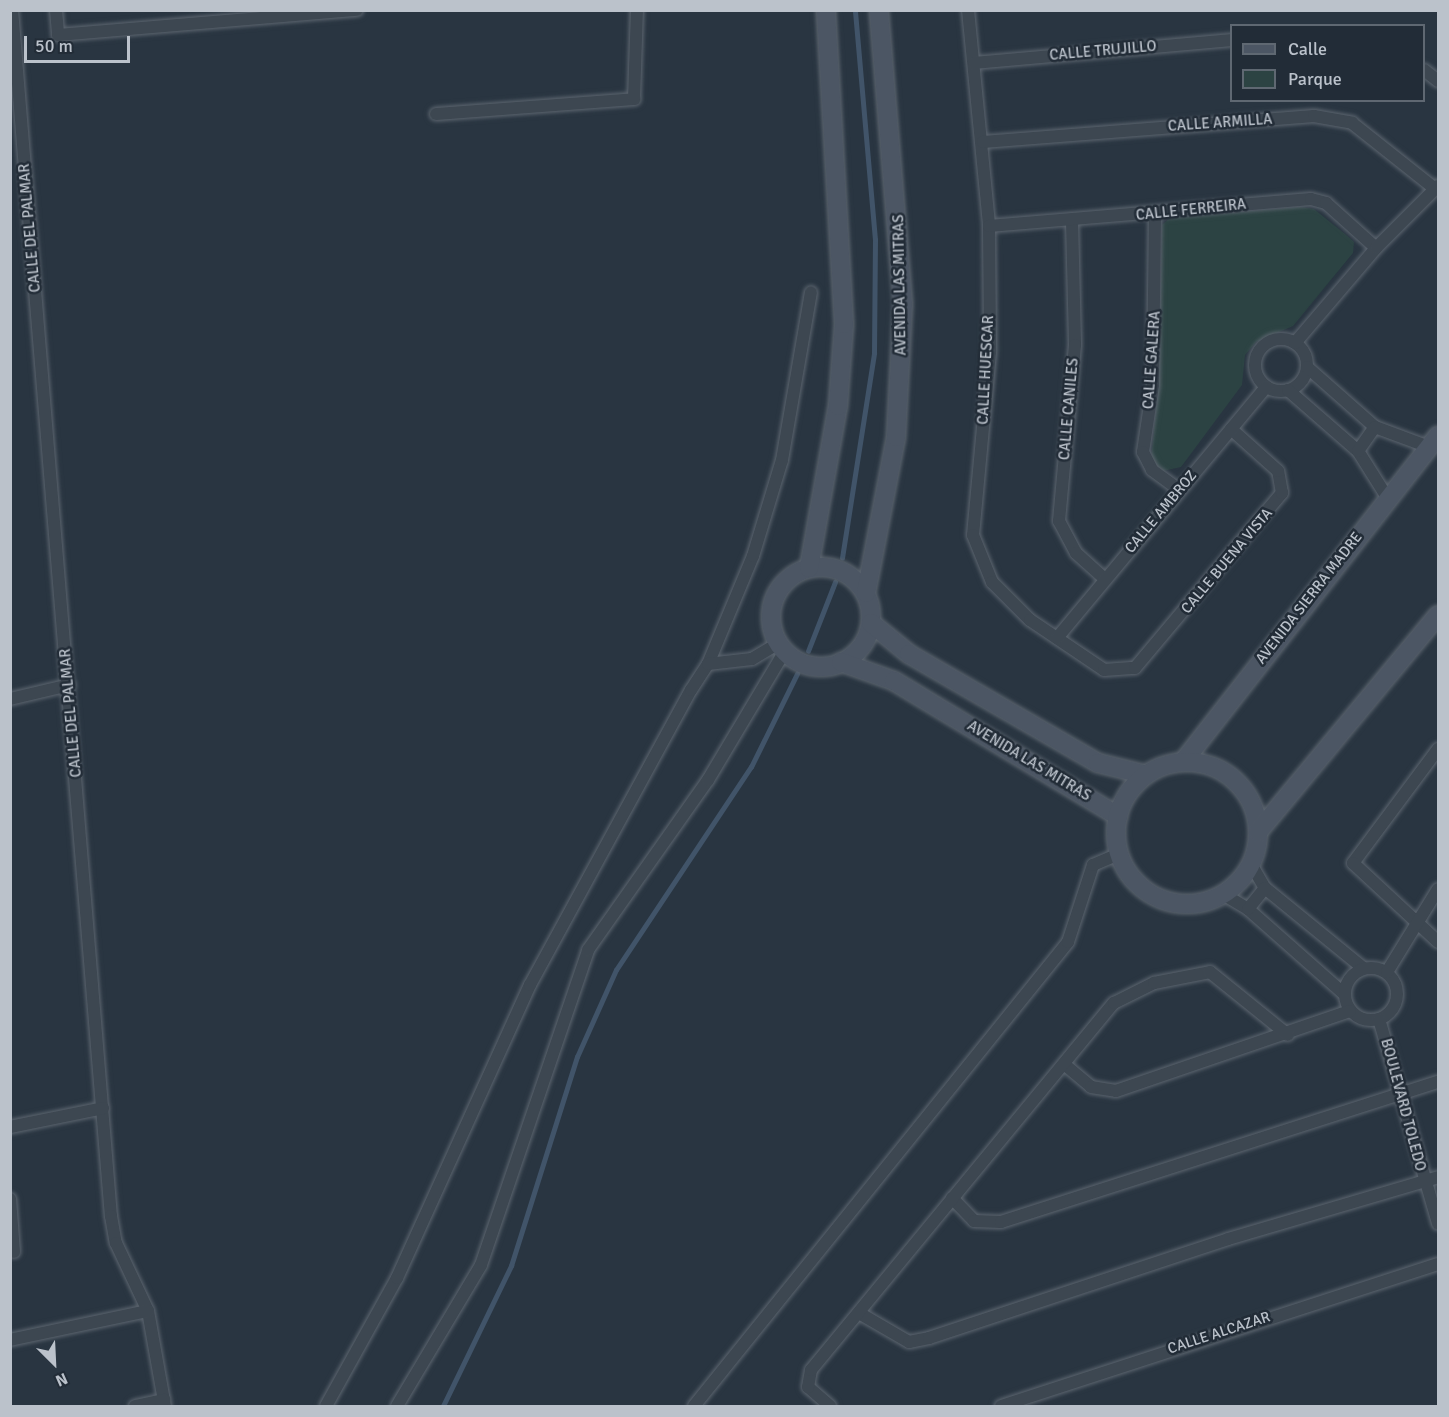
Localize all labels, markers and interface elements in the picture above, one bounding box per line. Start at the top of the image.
scale bar [27,24,134,62]
legend [1230,24,1425,102]
text: 50 m [35,35,73,57]
street label: CALLE TRUJILLO [1049,37,1157,65]
text: Calle [1288,38,1327,60]
text: Parque [1288,68,1342,90]
street label: CALLE ARMILLA [1167,110,1273,136]
street label: CALLE DEL PALMAR [15,163,45,293]
street label: CALLE FERREIRA [1135,195,1247,225]
street label: AVENIDA LAS MITRAS [890,214,910,356]
street label: CALLE GALERA [1140,310,1164,410]
street label: CALLE HUESCAR [974,315,998,425]
street label: CALLE CANILES [1056,357,1082,461]
street label: CALLE AMBROZ [1121,467,1201,557]
street label: CALLE BUENA VISTA [1178,505,1276,617]
street label: AVENIDA SIERRA MADRE [1252,529,1366,667]
street label: CALLE DEL PALMAR [56,648,86,778]
street label: AVENIDA LAS MITRAS [964,717,1094,805]
street label: BOULEVARD TOLEDO [1377,1037,1429,1173]
street label: CALLE ALCAZAR [1165,1308,1273,1358]
north arrow [24,1333,84,1393]
text: N [52,1368,70,1391]

